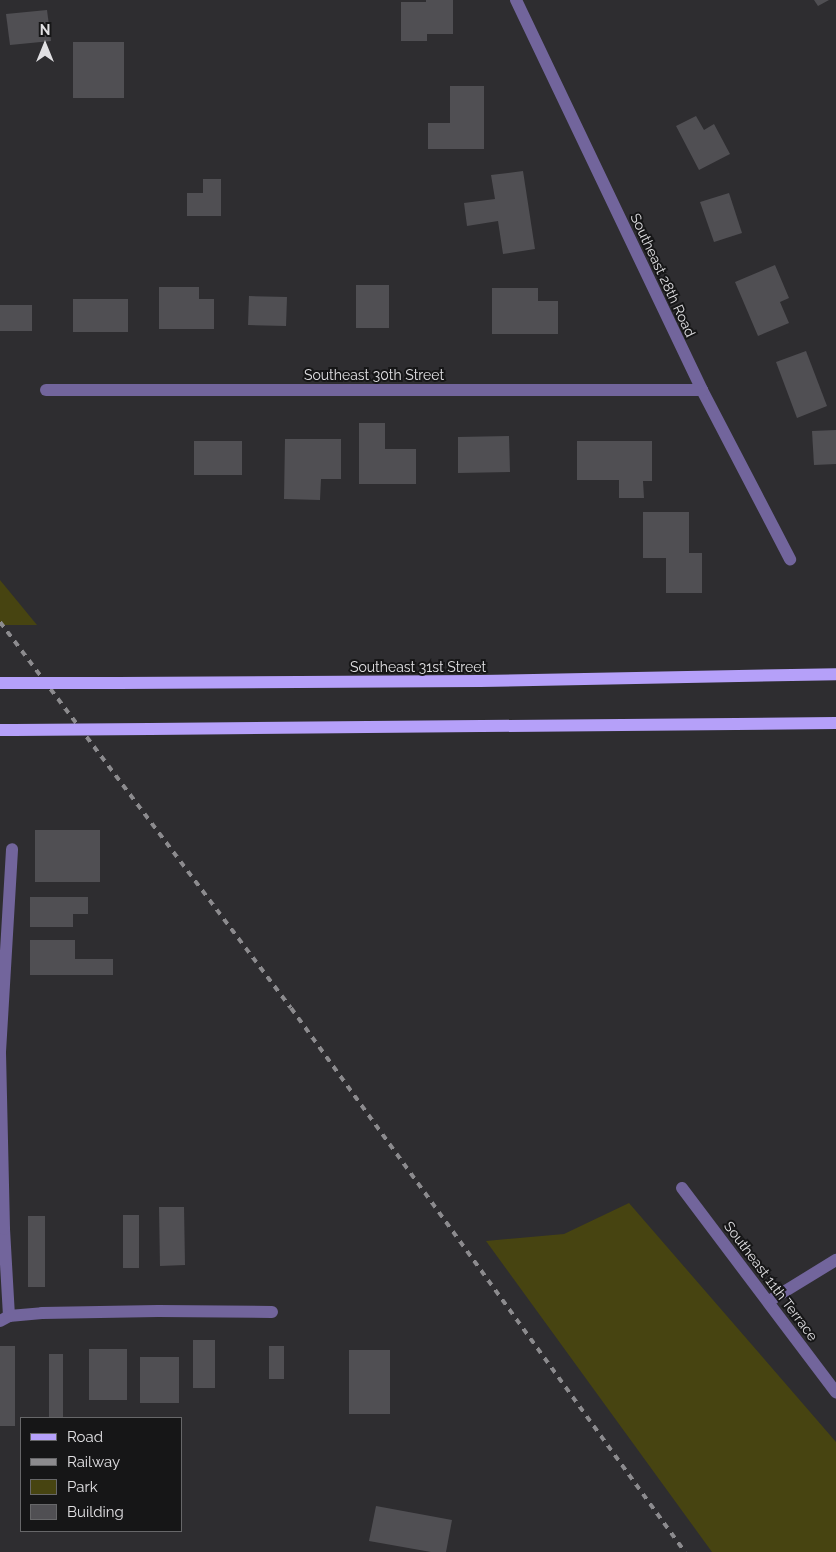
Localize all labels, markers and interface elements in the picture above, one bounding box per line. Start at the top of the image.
north arrow [20,20,70,70]
text: N [40,22,50,38]
street label: Southeast 28th Road [627,211,699,339]
street label: Southeast 30th Street [304,367,444,383]
street label: Southeast 31st Street [350,659,486,675]
street label: Southeast 11th Terrace [720,1218,822,1344]
legend [20,1417,182,1532]
text: Road [67,1428,103,1446]
text: Railway [67,1453,120,1471]
text: Park [67,1478,98,1496]
text: Building [67,1503,124,1521]

